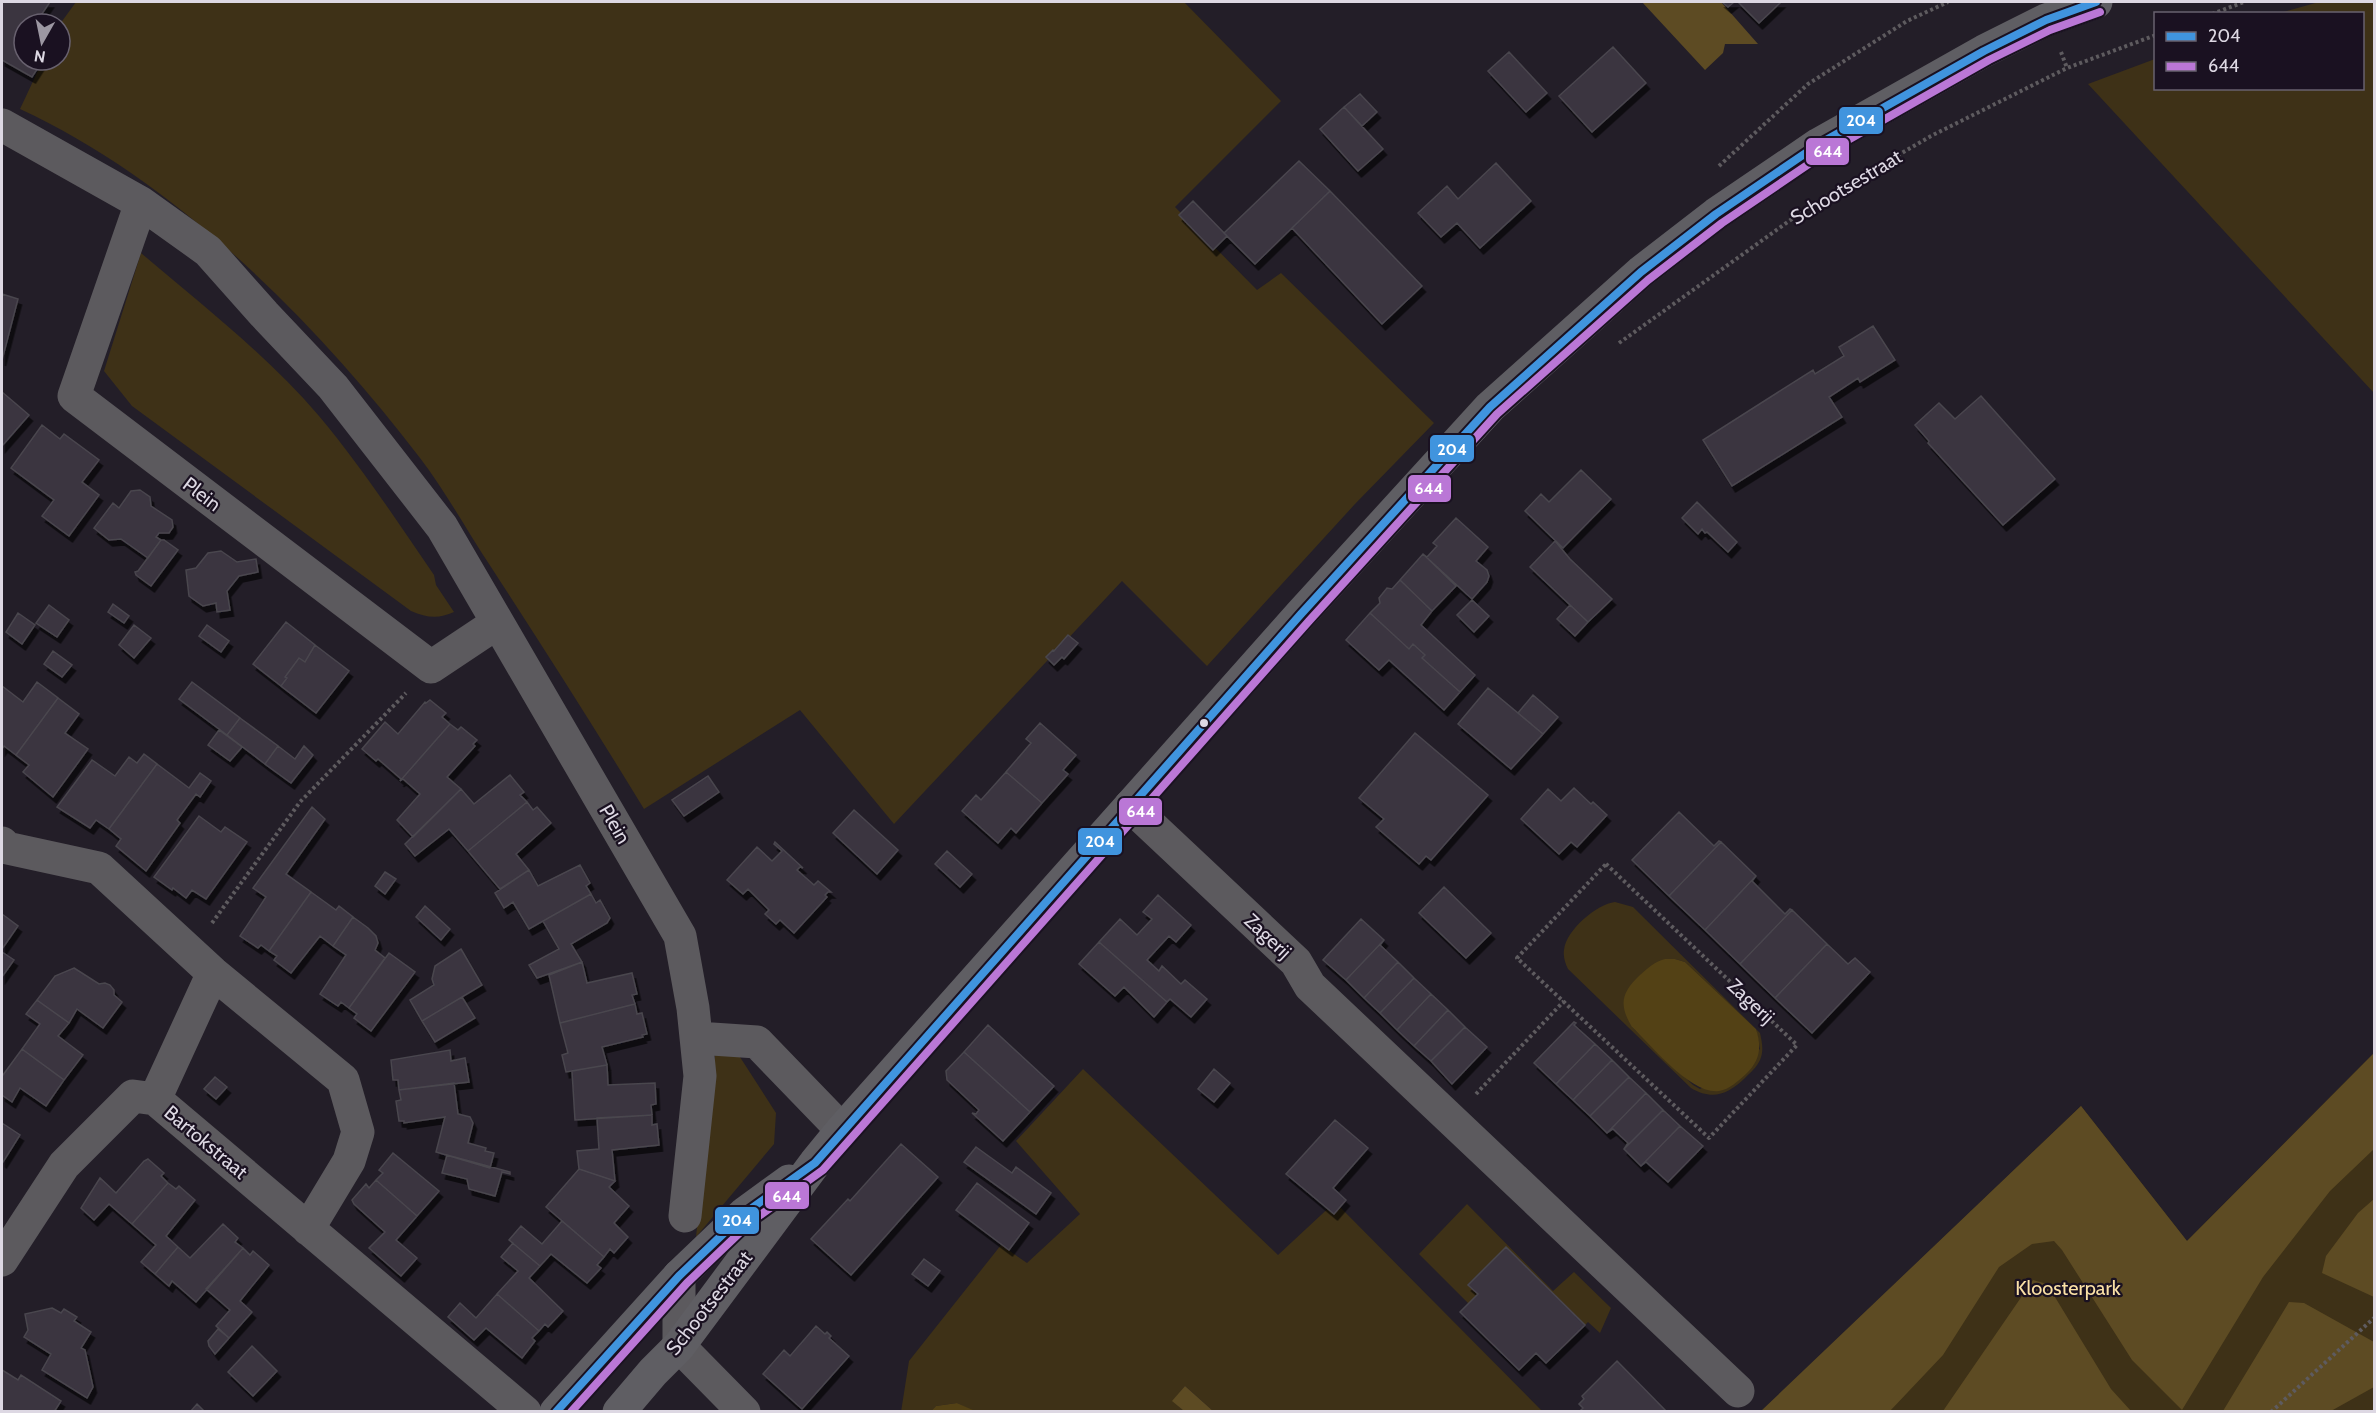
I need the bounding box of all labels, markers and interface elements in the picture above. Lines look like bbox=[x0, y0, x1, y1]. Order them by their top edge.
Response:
north arrow bbox=[12, 12, 72, 72]
legend bbox=[2154, 12, 2364, 90]
text: 204 bbox=[2208, 25, 2240, 47]
text: N bbox=[33, 46, 47, 67]
text: 644 bbox=[2208, 55, 2239, 77]
line badge: 204 bbox=[1838, 106, 1884, 135]
text: 204 bbox=[1846, 111, 1876, 130]
line badge: 644 bbox=[1805, 137, 1850, 166]
text: 644 bbox=[1814, 142, 1842, 161]
street label: Schootsestraat bbox=[1786, 144, 1906, 230]
line badge: 204 bbox=[1429, 434, 1475, 463]
text: 204 bbox=[1437, 440, 1467, 459]
street label: Plein bbox=[178, 472, 226, 516]
line badge: 644 bbox=[1407, 474, 1452, 503]
text: 644 bbox=[1415, 479, 1443, 498]
unlabelled marker bbox=[1198, 717, 1210, 729]
line badge: 644 bbox=[1118, 797, 1163, 826]
street label: Plein bbox=[594, 800, 636, 848]
text: 644 bbox=[1127, 802, 1155, 821]
line badge: 204 bbox=[1077, 827, 1123, 856]
text: 204 bbox=[1085, 832, 1115, 851]
street label: Zagerij bbox=[1240, 908, 1296, 964]
street label: Zagerij bbox=[1723, 973, 1779, 1029]
street label: Bartokstraat bbox=[159, 1100, 253, 1184]
line badge: 644 bbox=[764, 1181, 810, 1210]
text: 644 bbox=[773, 1187, 801, 1206]
line badge: 204 bbox=[714, 1206, 760, 1235]
text: 204 bbox=[722, 1211, 752, 1230]
street label: Schootsestraat bbox=[661, 1246, 757, 1360]
park label: Kloosterpark bbox=[2015, 1276, 2121, 1300]

